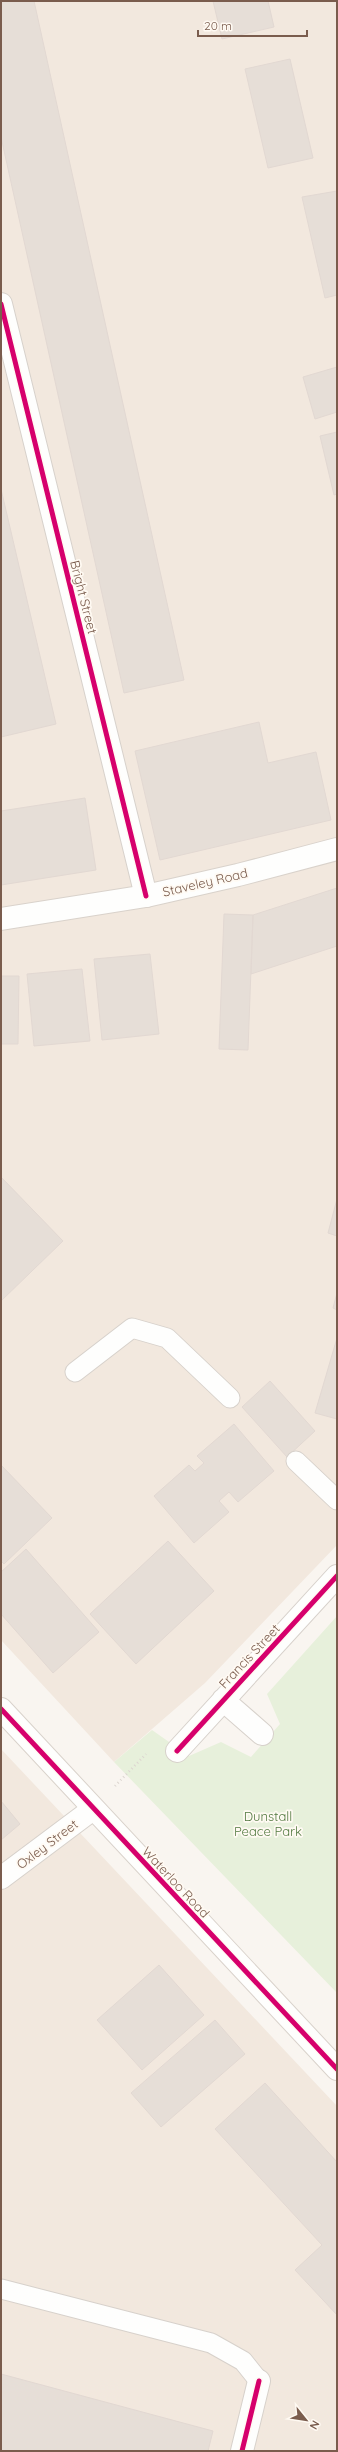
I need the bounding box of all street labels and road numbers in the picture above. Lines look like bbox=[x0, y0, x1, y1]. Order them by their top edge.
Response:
street label: Bright Street bbox=[67, 559, 101, 635]
street label: Staveley Road bbox=[161, 864, 249, 900]
street label: Francis Street bbox=[215, 1620, 283, 1692]
street label: Oxley Street bbox=[13, 1816, 81, 1872]
street label: Waterloo Road bbox=[139, 1843, 213, 1921]

